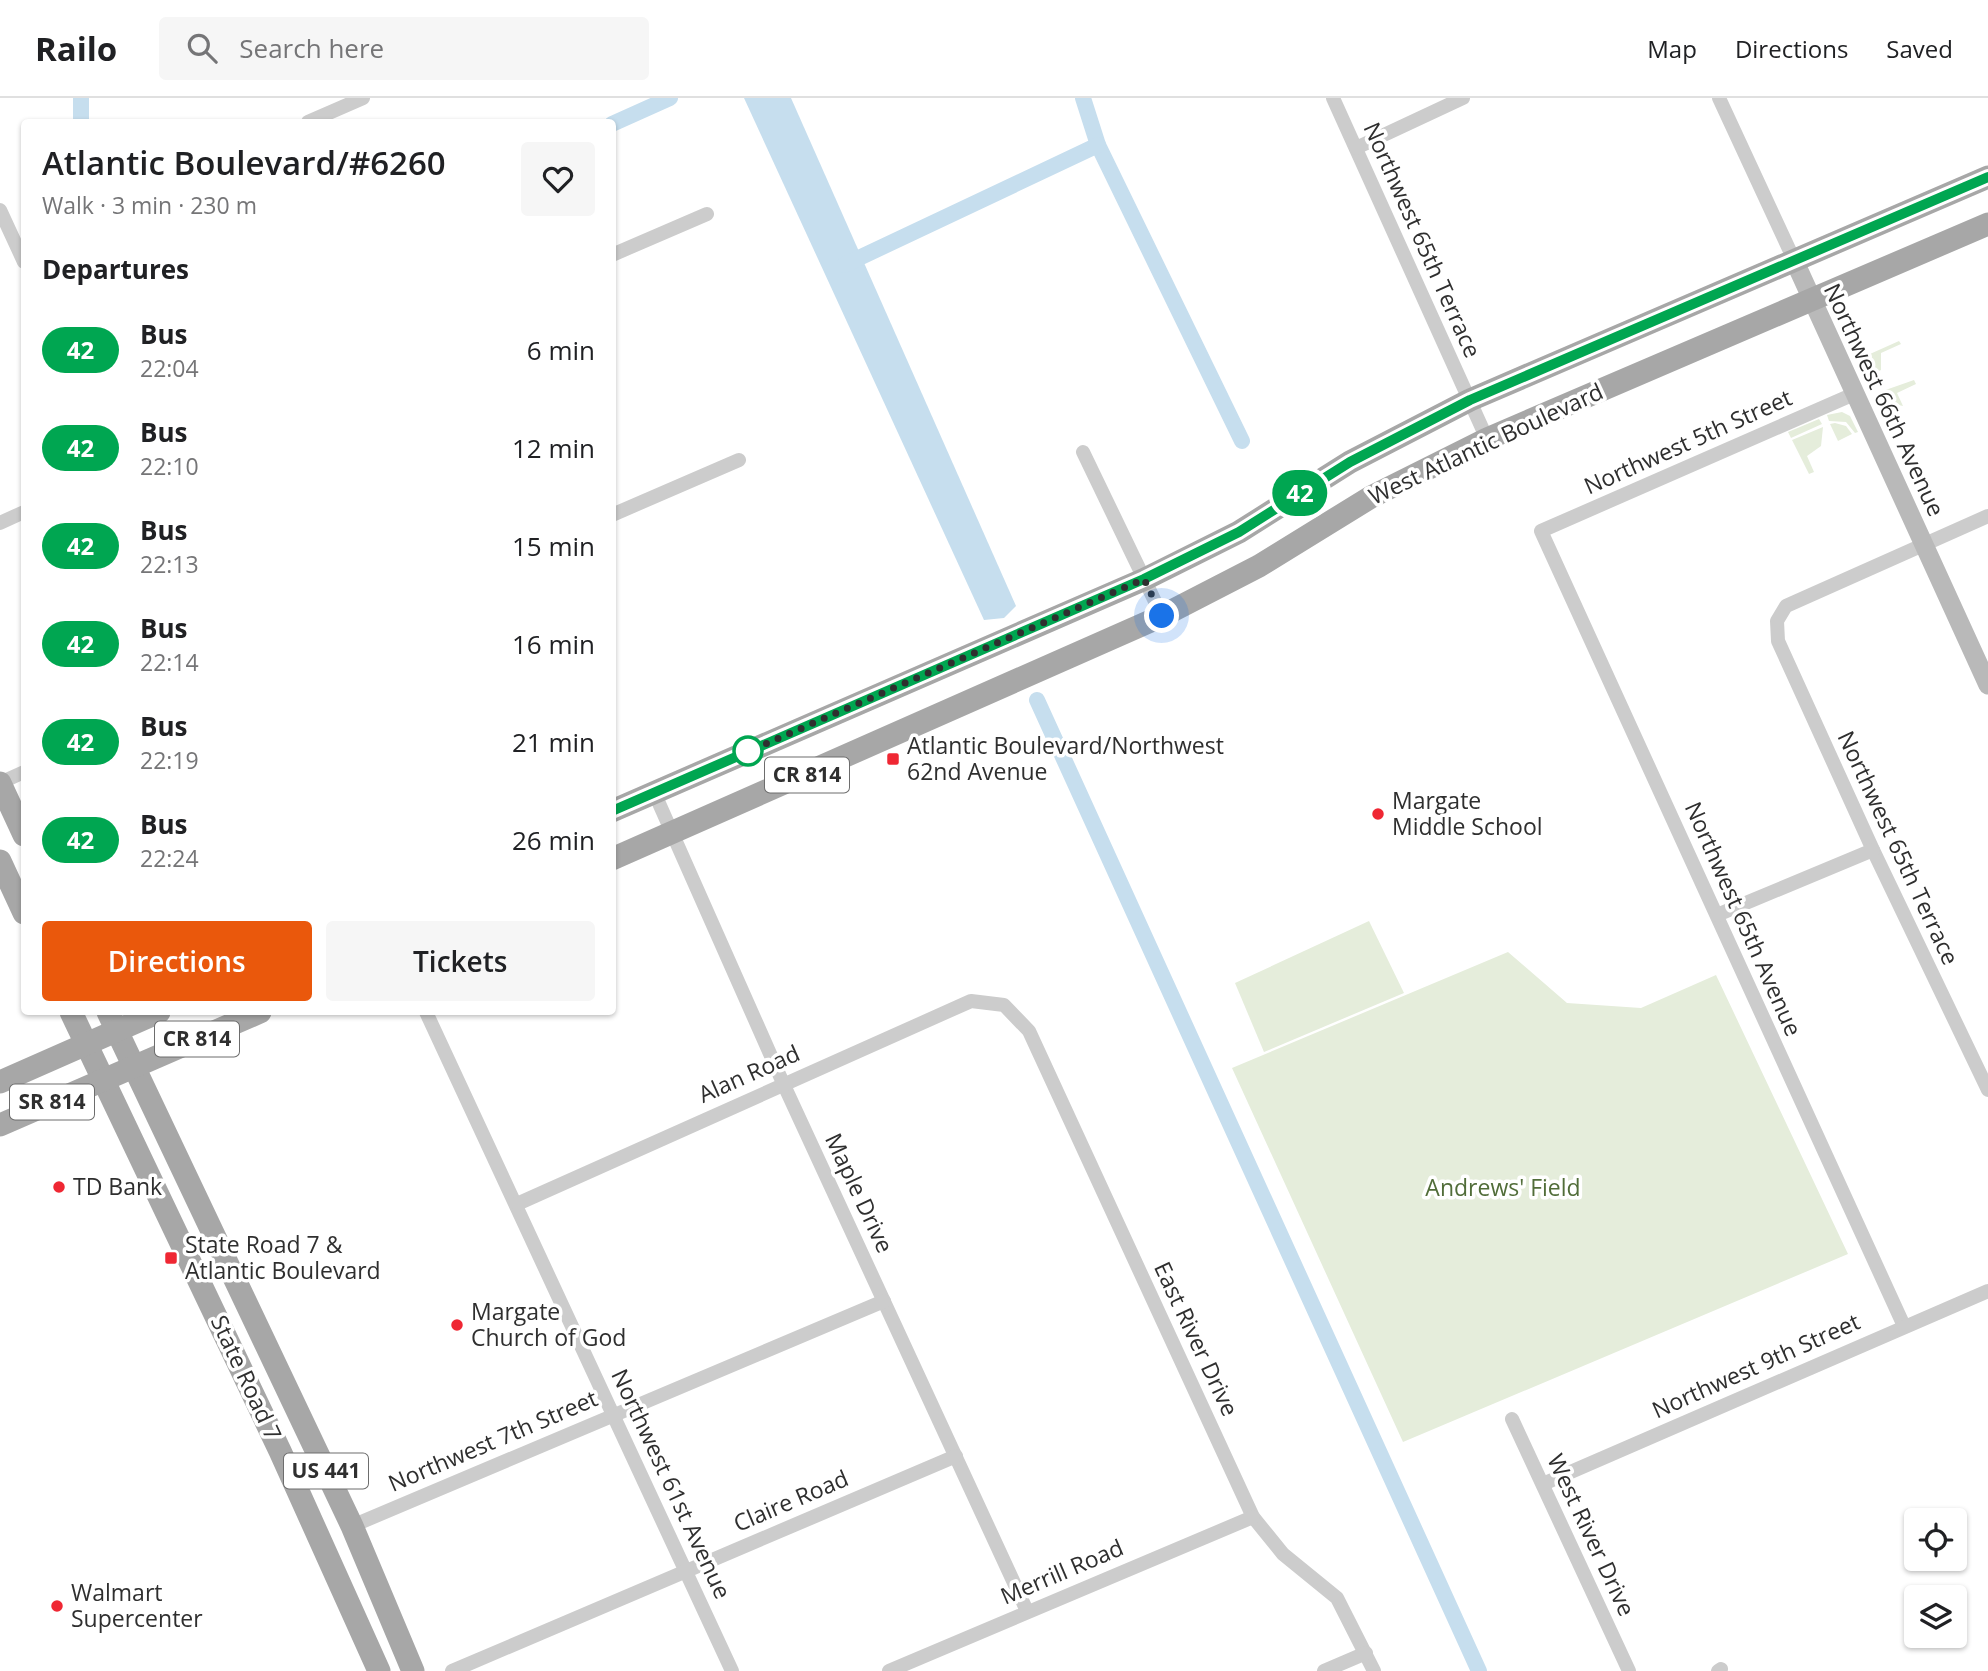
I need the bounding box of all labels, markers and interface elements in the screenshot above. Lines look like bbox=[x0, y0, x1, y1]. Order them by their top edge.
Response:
search box bbox=[159, 17, 649, 80]
text: Railo bbox=[35, 26, 117, 71]
icon: search bbox=[183, 29, 221, 67]
text: Search here bbox=[239, 30, 384, 66]
text: Map bbox=[1647, 32, 1697, 65]
text: Directions bbox=[1735, 32, 1848, 65]
text: Saved bbox=[1886, 32, 1953, 65]
street label: Northwest 65th Terrace bbox=[1357, 117, 1489, 362]
text: Atlantic Boulevard/#6260 bbox=[42, 140, 446, 185]
button: heart bbox=[521, 142, 595, 216]
text: Walk · 3 min · 230 m bbox=[42, 189, 257, 221]
text: Departures bbox=[42, 251, 189, 287]
street label: Northwest 66th Avenue bbox=[1817, 278, 1953, 521]
text: Bus bbox=[140, 316, 187, 352]
text: 6 min bbox=[527, 332, 595, 368]
text: 42 bbox=[67, 333, 94, 366]
text: 22:04 bbox=[140, 352, 199, 384]
street label: West Atlantic Boulevard bbox=[1363, 375, 1608, 511]
street label: Northwest 5th Street bbox=[1579, 381, 1797, 501]
text: Bus bbox=[140, 414, 187, 450]
text: 12 min bbox=[512, 430, 595, 466]
text: 42 bbox=[67, 431, 94, 464]
text: 22:10 bbox=[140, 450, 199, 482]
line badge: 42 bbox=[1268, 470, 1332, 516]
text: 42 bbox=[1286, 476, 1314, 509]
text: Bus bbox=[140, 512, 187, 548]
text: 15 min bbox=[512, 528, 595, 564]
text: 42 bbox=[67, 529, 94, 562]
text: 22:13 bbox=[140, 548, 199, 580]
your location bbox=[1144, 598, 1179, 633]
text: Bus bbox=[140, 610, 187, 646]
text: 16 min bbox=[512, 626, 595, 662]
text: 42 bbox=[67, 627, 94, 660]
text: 22:14 bbox=[140, 646, 199, 678]
text: Bus bbox=[140, 708, 187, 744]
text: 21 min bbox=[512, 724, 595, 760]
text: 42 bbox=[67, 725, 94, 758]
street label: Northwest 65th Terrace bbox=[1831, 726, 1967, 970]
place label: Atlantic Boulevard/Northwest 62nd Avenue bbox=[907, 729, 1224, 787]
unlabelled marker bbox=[733, 736, 763, 766]
text: 22:19 bbox=[140, 744, 199, 776]
marker: Atlantic Boulevard/Northwest 62nd Avenue bbox=[885, 751, 901, 767]
road number: CR 814 bbox=[765, 758, 849, 792]
place label: Margate Middle School bbox=[1392, 784, 1543, 842]
street label: Northwest 65th Avenue bbox=[1678, 796, 1810, 1041]
text: Bus bbox=[140, 806, 187, 842]
marker: Margate Middle School bbox=[1370, 806, 1386, 822]
text: 26 min bbox=[512, 822, 595, 858]
text: 42 bbox=[67, 823, 94, 856]
text: 22:24 bbox=[140, 842, 199, 874]
button: Directions bbox=[42, 921, 312, 1001]
button: Tickets bbox=[326, 921, 595, 1001]
road number: CR 814 bbox=[155, 1021, 239, 1056]
street label: Alan Road bbox=[693, 1036, 804, 1110]
road number: SR 814 bbox=[10, 1084, 94, 1119]
street label: Maple Drive bbox=[818, 1128, 902, 1258]
place label: TD Bank bbox=[73, 1170, 162, 1202]
park label: Andrews' Field bbox=[1425, 1171, 1581, 1203]
marker: TD Bank bbox=[51, 1179, 67, 1195]
place label: State Road 7 & Atlantic Boulevard bbox=[185, 1228, 381, 1286]
marker: State Road 7 & Atlantic Boulevard bbox=[163, 1250, 179, 1266]
street label: East River Drive bbox=[1147, 1256, 1247, 1421]
place label: Margate Church of God bbox=[471, 1295, 626, 1353]
street label: Northwest 9th Street bbox=[1647, 1305, 1865, 1425]
street label: State Road 7 bbox=[204, 1310, 290, 1445]
marker: Margate Church of God bbox=[449, 1317, 465, 1333]
street label: Northwest 61st Avenue bbox=[605, 1363, 739, 1604]
street label: Northwest 7th Street bbox=[383, 1382, 602, 1499]
street label: West River Drive bbox=[1540, 1448, 1643, 1621]
road number: US 441 bbox=[284, 1454, 368, 1488]
street label: Claire Road bbox=[728, 1462, 853, 1539]
map controls bbox=[1904, 1508, 1967, 1648]
button: locate bbox=[1904, 1508, 1967, 1571]
street label: Merrill Road bbox=[995, 1531, 1128, 1611]
place label: Walmart Supercenter bbox=[71, 1576, 203, 1634]
button: layers bbox=[1904, 1585, 1967, 1648]
marker: Walmart Supercenter bbox=[49, 1598, 65, 1614]

